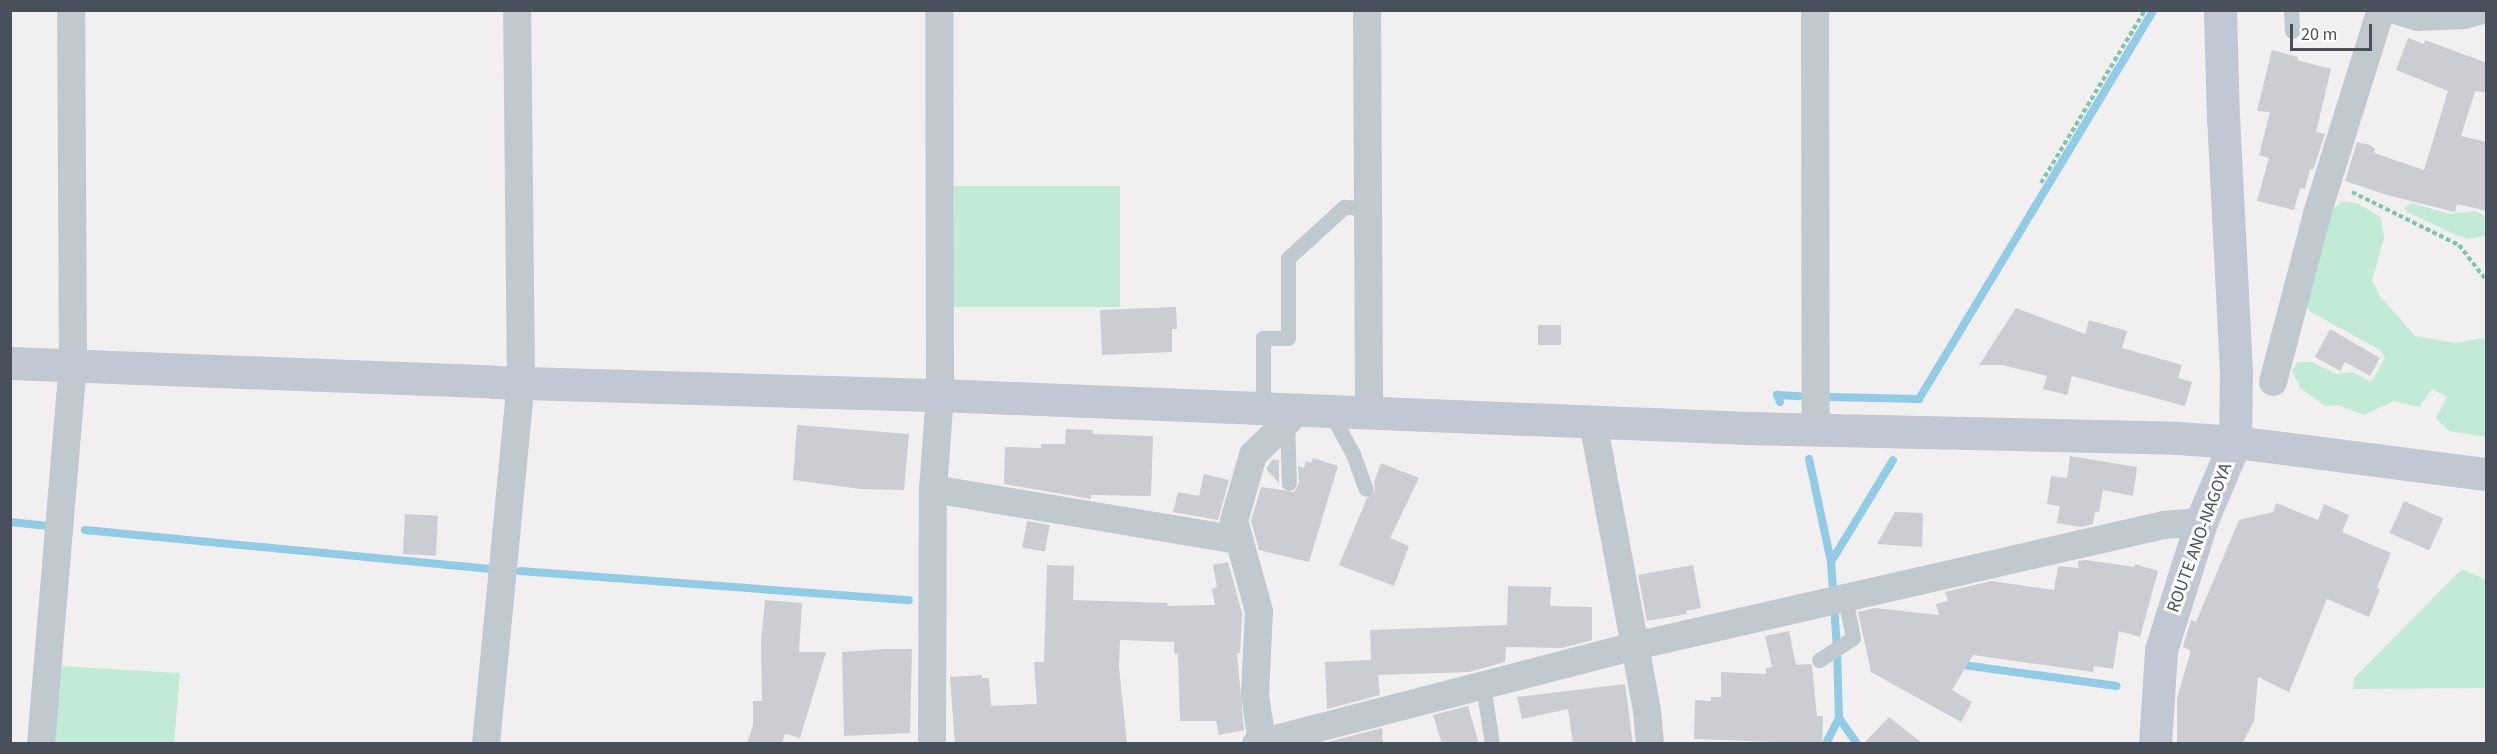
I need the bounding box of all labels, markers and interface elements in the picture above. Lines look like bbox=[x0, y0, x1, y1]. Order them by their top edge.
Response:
scale bar bbox=[2293, 12, 2376, 50]
text: 20 m bbox=[2301, 22, 2337, 47]
street label: ROUTE ANO-NAGOYA bbox=[2163, 460, 2237, 616]

